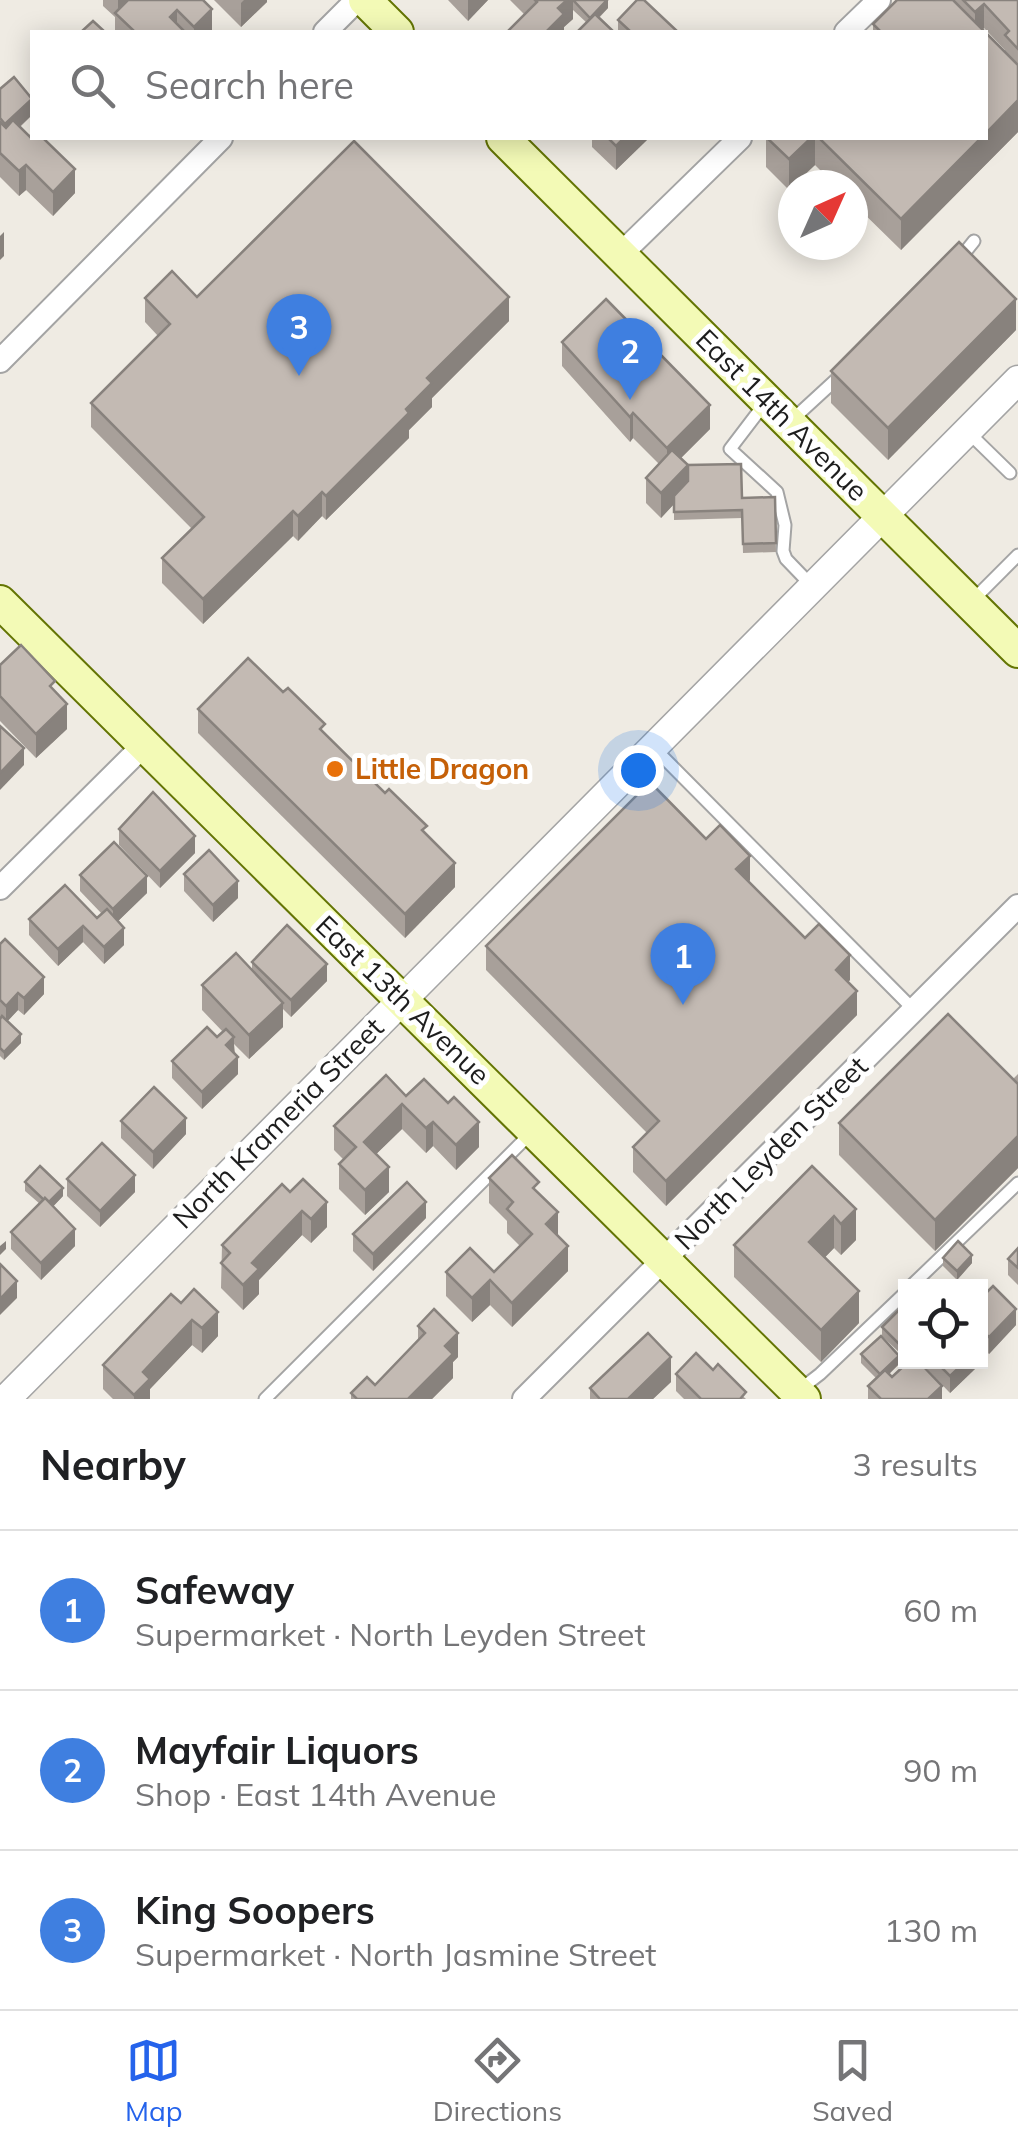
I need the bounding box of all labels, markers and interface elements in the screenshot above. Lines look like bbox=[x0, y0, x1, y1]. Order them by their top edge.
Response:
search box bbox=[30, 30, 988, 140]
icon: search bbox=[65, 58, 120, 113]
text: Search here bbox=[145, 61, 354, 109]
north arrow bbox=[778, 170, 868, 260]
pin: 3 bbox=[266, 294, 332, 376]
pin: 2 bbox=[598, 318, 662, 400]
street label: East 14th Avenue bbox=[689, 321, 876, 508]
your location bbox=[613, 745, 664, 796]
place label: Little Dragon bbox=[355, 751, 529, 786]
marker: Little Dragon bbox=[324, 758, 346, 780]
street label: East 13th Avenue bbox=[309, 908, 498, 1092]
pin: 1 bbox=[650, 922, 716, 1005]
street label: North Krameria Street bbox=[165, 1010, 391, 1235]
street label: North Leyden Street bbox=[667, 1048, 875, 1257]
map controls bbox=[898, 1279, 988, 1369]
button: locate bbox=[898, 1279, 988, 1369]
text: Nearby bbox=[40, 1438, 186, 1491]
text: 3 results bbox=[853, 1444, 978, 1484]
text: Safeway bbox=[135, 1566, 294, 1614]
text: 1 bbox=[63, 1590, 82, 1630]
text: 60 m bbox=[903, 1590, 978, 1630]
text: Supermarket · North Leyden Street bbox=[135, 1614, 646, 1654]
text: Mayfair Liquors bbox=[135, 1726, 419, 1774]
text: 2 bbox=[63, 1750, 82, 1790]
text: 90 m bbox=[903, 1750, 978, 1790]
text: Shop · East 14th Avenue bbox=[135, 1774, 496, 1814]
text: King Soopers bbox=[135, 1886, 375, 1934]
text: 3 bbox=[63, 1910, 82, 1950]
text: 130 m bbox=[884, 1910, 978, 1950]
text: Supermarket · North Jasmine Street bbox=[135, 1934, 657, 1974]
tab: Map bbox=[125, 2033, 183, 2128]
tab: Directions bbox=[433, 2033, 562, 2128]
tab: Saved bbox=[812, 2033, 893, 2128]

